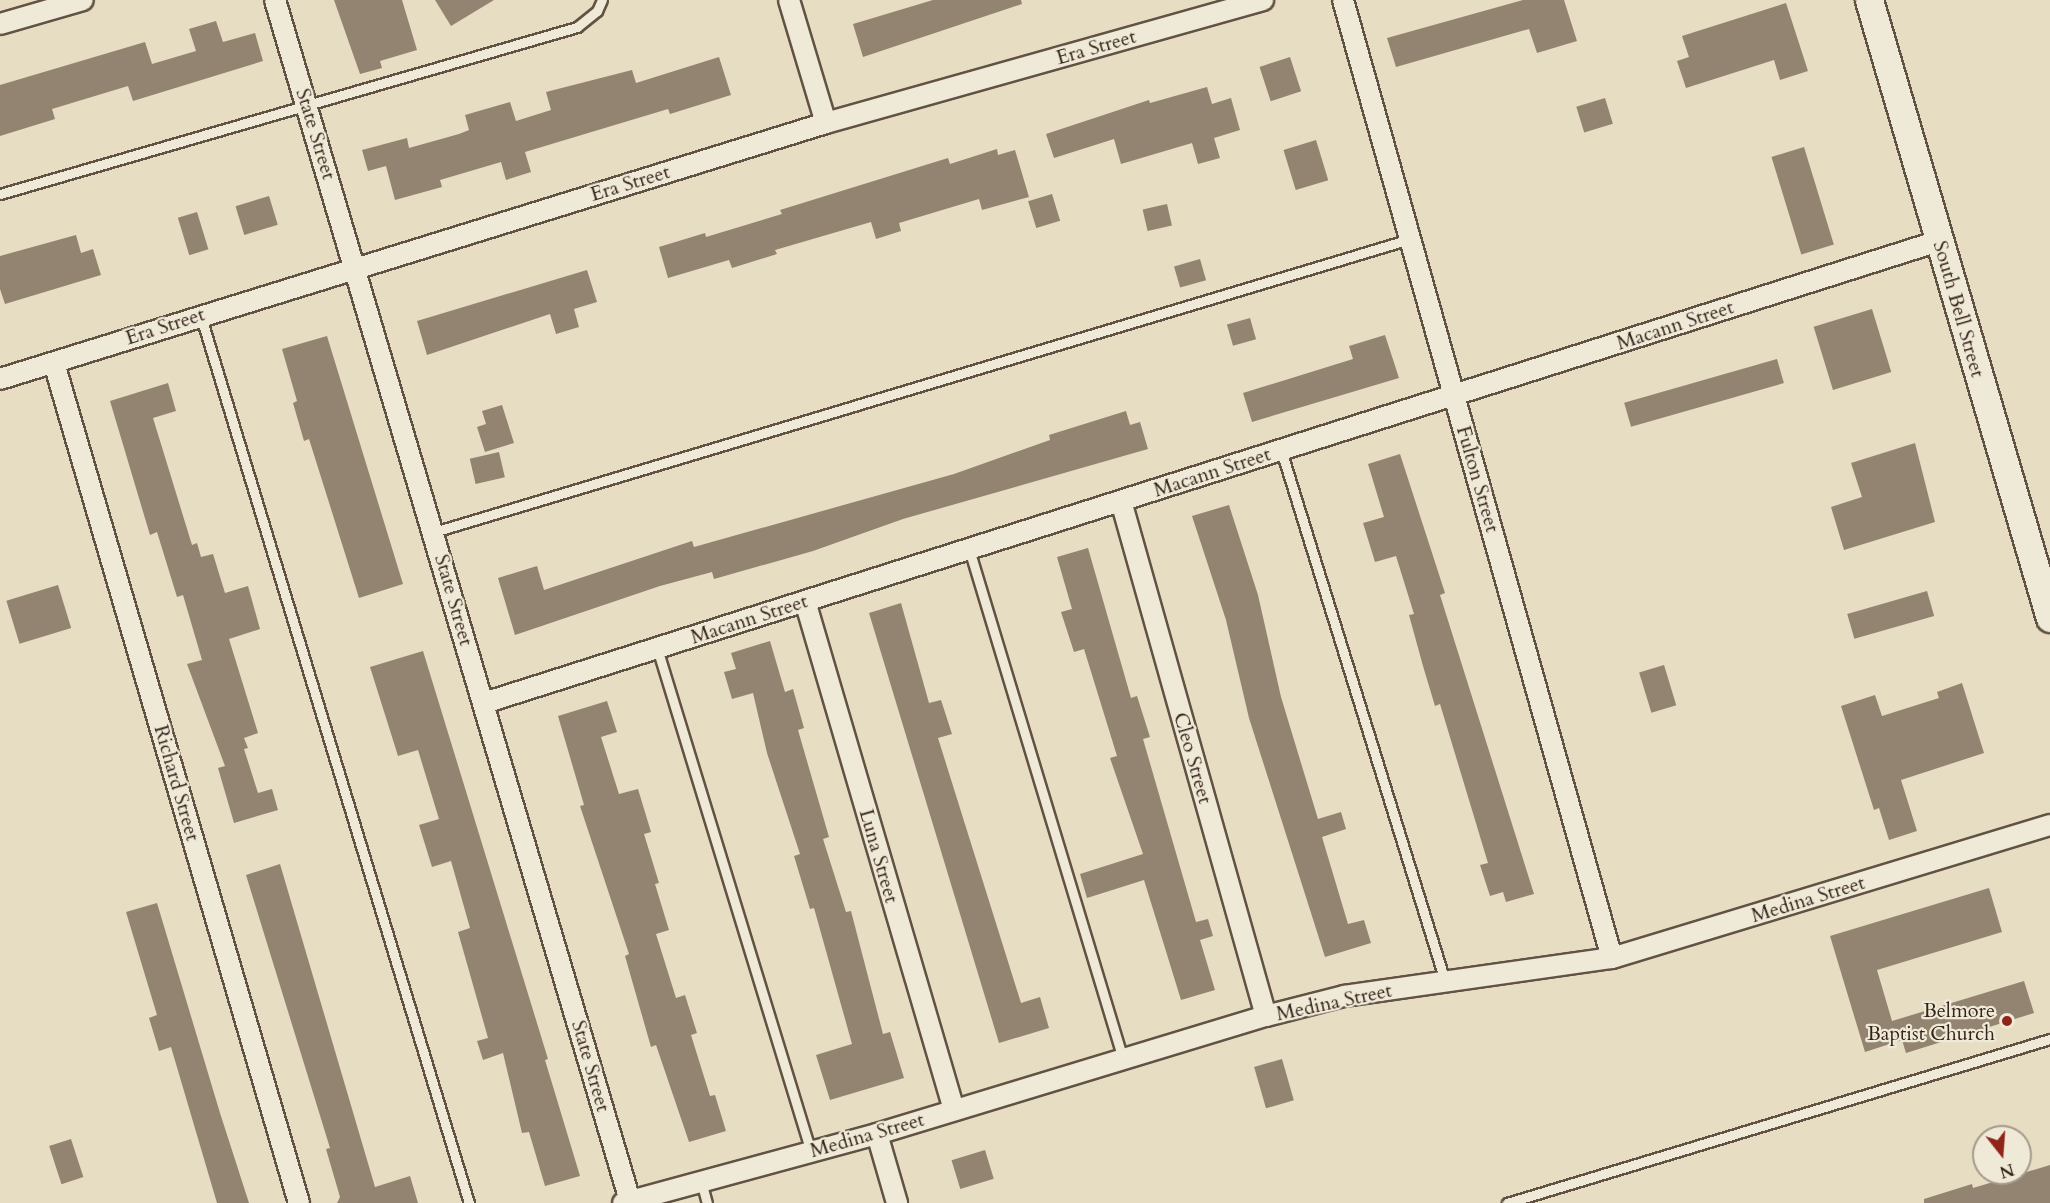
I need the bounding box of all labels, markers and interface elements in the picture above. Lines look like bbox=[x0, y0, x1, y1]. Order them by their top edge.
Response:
street label: Era Street bbox=[1053, 24, 1139, 70]
street label: State Street bbox=[291, 86, 341, 182]
street label: Era Street bbox=[587, 160, 673, 206]
street label: South Bell Street bbox=[1928, 238, 1990, 380]
street label: Macann Street bbox=[1614, 295, 1736, 355]
street label: Era Street bbox=[122, 302, 208, 350]
street label: Fulton Street bbox=[1451, 423, 1505, 535]
street label: Macann Street bbox=[1151, 442, 1273, 502]
street label: State Street bbox=[430, 552, 478, 648]
street label: Macann Street bbox=[688, 589, 810, 649]
street label: Cleo Street bbox=[1169, 710, 1217, 806]
street label: Richard Street bbox=[149, 722, 205, 844]
street label: Luna Street bbox=[854, 806, 904, 906]
street label: Medina Street bbox=[1748, 870, 1868, 928]
street label: Medina Street bbox=[1274, 978, 1394, 1026]
place label: Belmore Baptist Church bbox=[1867, 998, 1995, 1045]
marker: Belmore Baptist Church bbox=[2000, 1014, 2014, 1028]
street label: State Street bbox=[567, 1018, 615, 1114]
street label: Medina Street bbox=[807, 1107, 927, 1163]
north arrow bbox=[1972, 1125, 2032, 1185]
text: N bbox=[1997, 1158, 2017, 1183]

